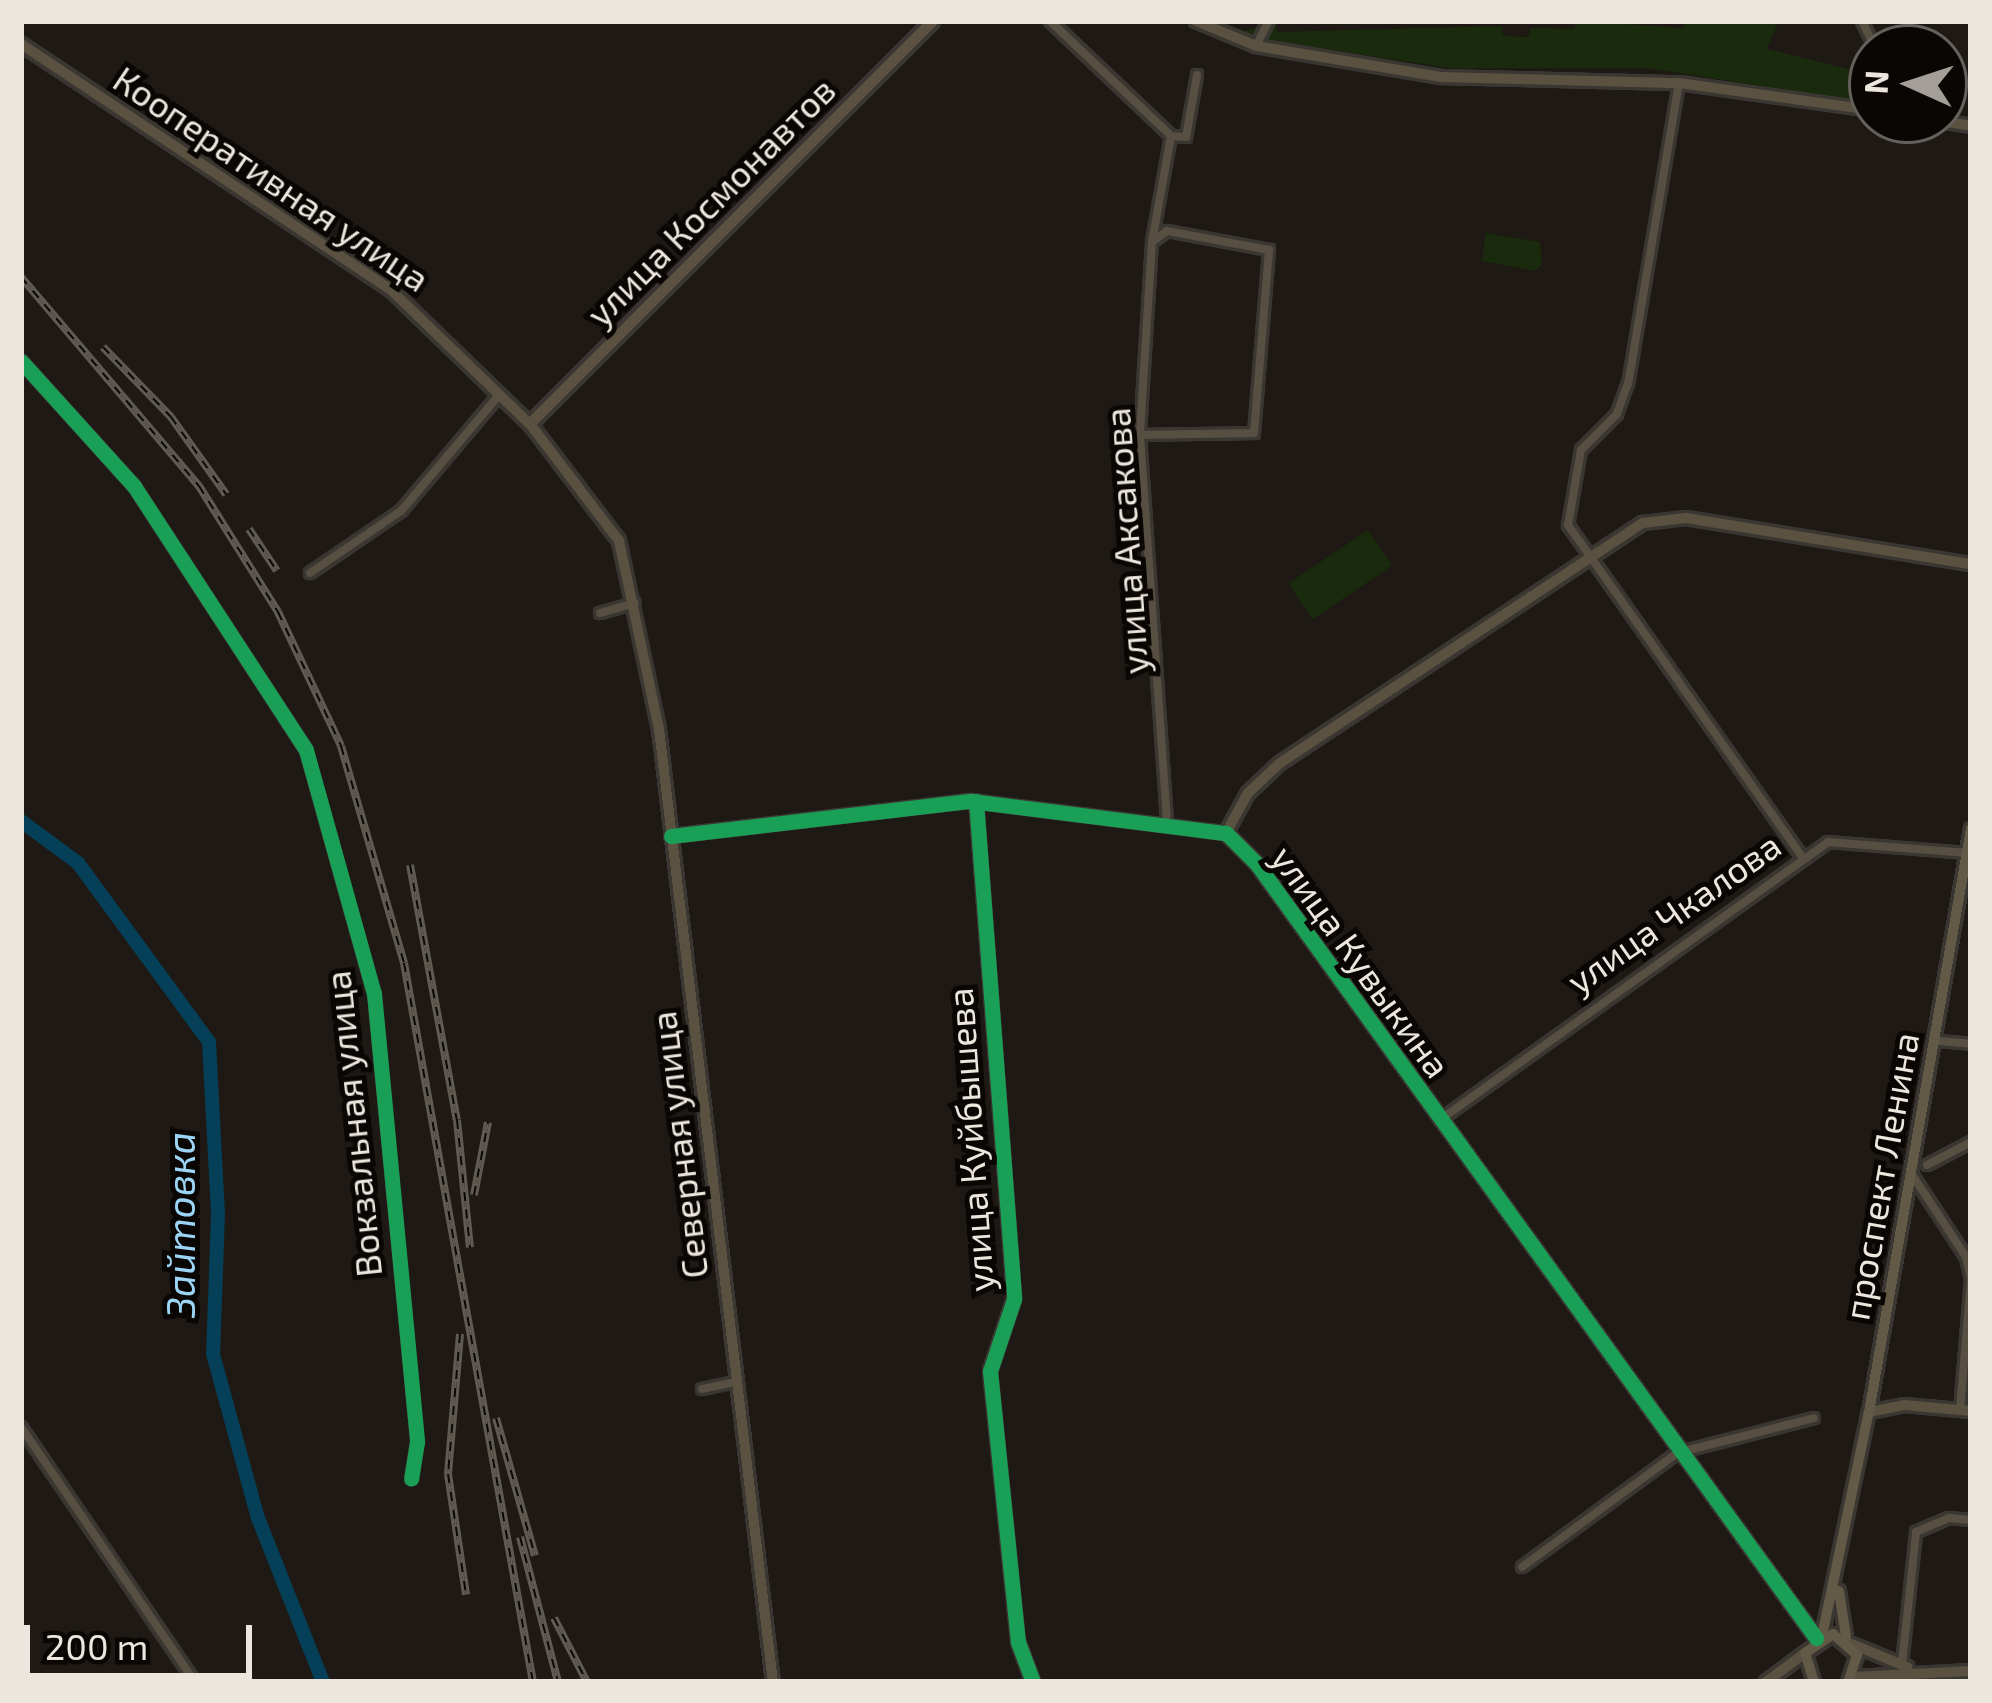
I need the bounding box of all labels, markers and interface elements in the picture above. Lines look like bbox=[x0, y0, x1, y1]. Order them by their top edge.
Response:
north arrow bbox=[1848, 24, 1968, 144]
street label: Кооперативная улица bbox=[106, 56, 438, 300]
street label: улица Космонавтов bbox=[577, 68, 843, 334]
text: N bbox=[1854, 69, 1896, 95]
street label: улица Аксакова bbox=[1094, 406, 1156, 676]
street label: улица Чкалова bbox=[1558, 822, 1788, 1002]
street label: улица Кувыкина bbox=[1263, 837, 1461, 1085]
street label: Вокзальная улица bbox=[314, 969, 390, 1279]
street label: улица Куйбышева bbox=[937, 986, 1001, 1294]
street label: Северная улица bbox=[640, 1009, 716, 1281]
street label: проспект Ленина bbox=[1833, 1029, 1927, 1323]
water label: Зайтовка bbox=[157, 1132, 203, 1318]
scale bar bbox=[30, 1601, 258, 1675]
text: 200 m bbox=[45, 1624, 148, 1667]

